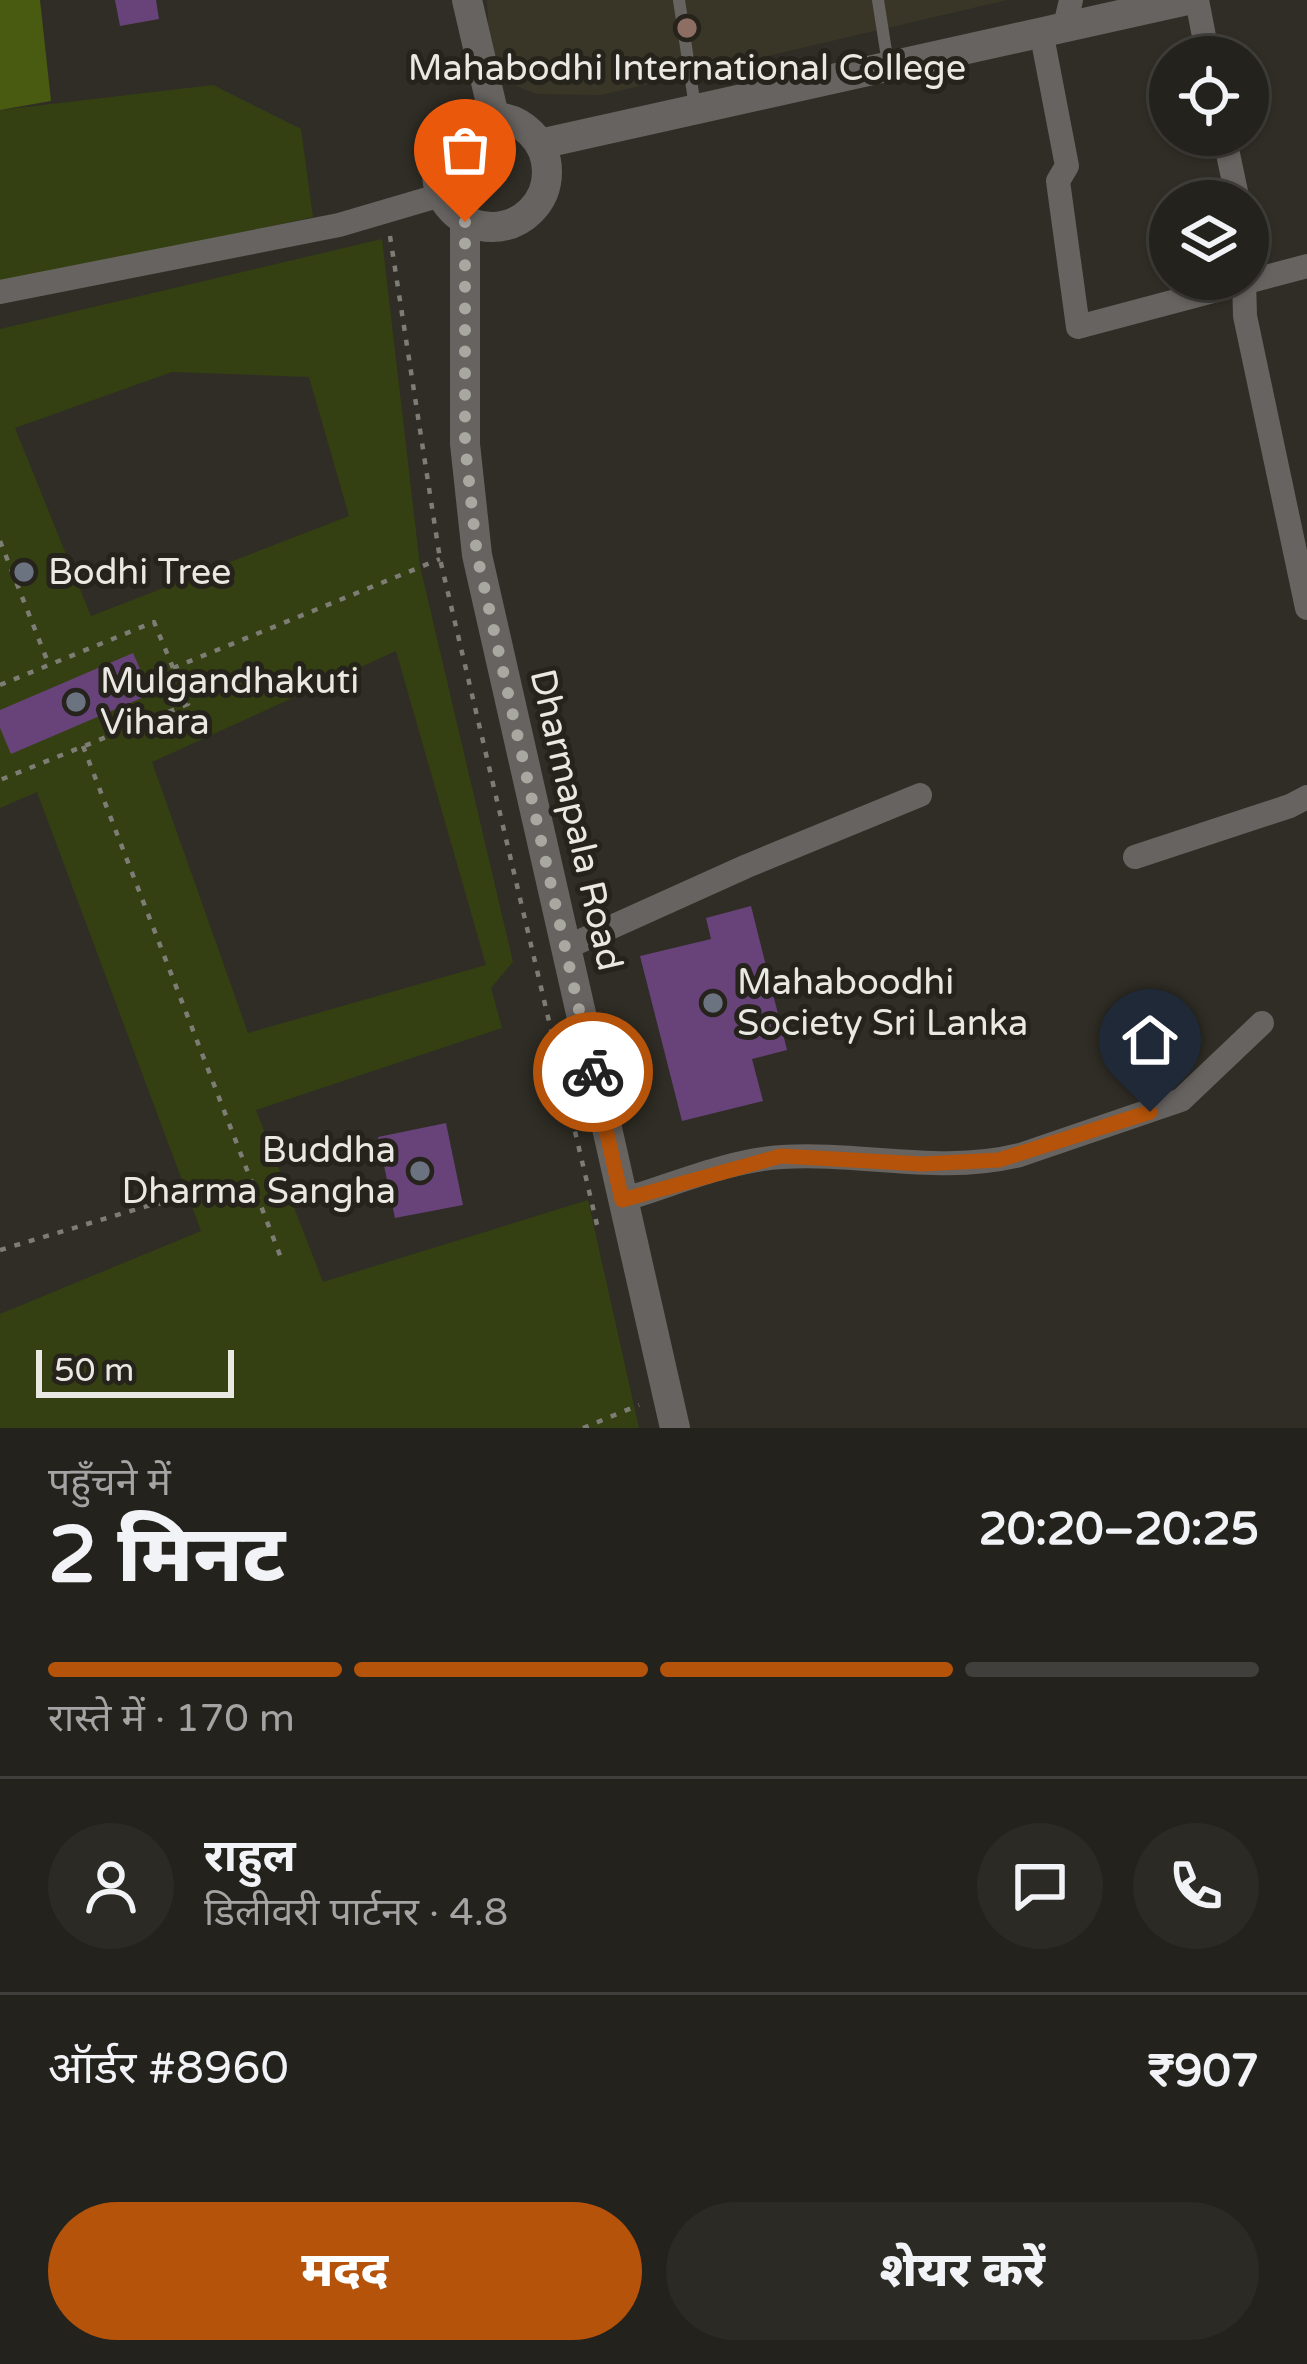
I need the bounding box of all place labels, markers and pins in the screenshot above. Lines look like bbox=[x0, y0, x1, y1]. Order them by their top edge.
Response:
marker: Mahabodhi International College bbox=[674, 15, 700, 41]
place label: Mahabodhi International College bbox=[408, 47, 966, 90]
pin bbox=[414, 99, 516, 222]
place label: Bodhi Tree bbox=[48, 551, 231, 594]
marker: Bodhi Tree bbox=[11, 559, 37, 585]
place label: Mulgandhakuti Vihara bbox=[100, 660, 359, 744]
marker: Mulgandhakuti Vihara bbox=[63, 689, 89, 715]
place label: Mahaboodhi Society Sri Lanka bbox=[737, 961, 1028, 1045]
pin bbox=[1099, 989, 1201, 1112]
marker: Mahaboodhi Society Sri Lanka bbox=[700, 990, 726, 1016]
place label: Buddha Dharma Sangha bbox=[121, 1129, 396, 1213]
marker: Buddha Dharma Sangha bbox=[407, 1158, 433, 1184]

